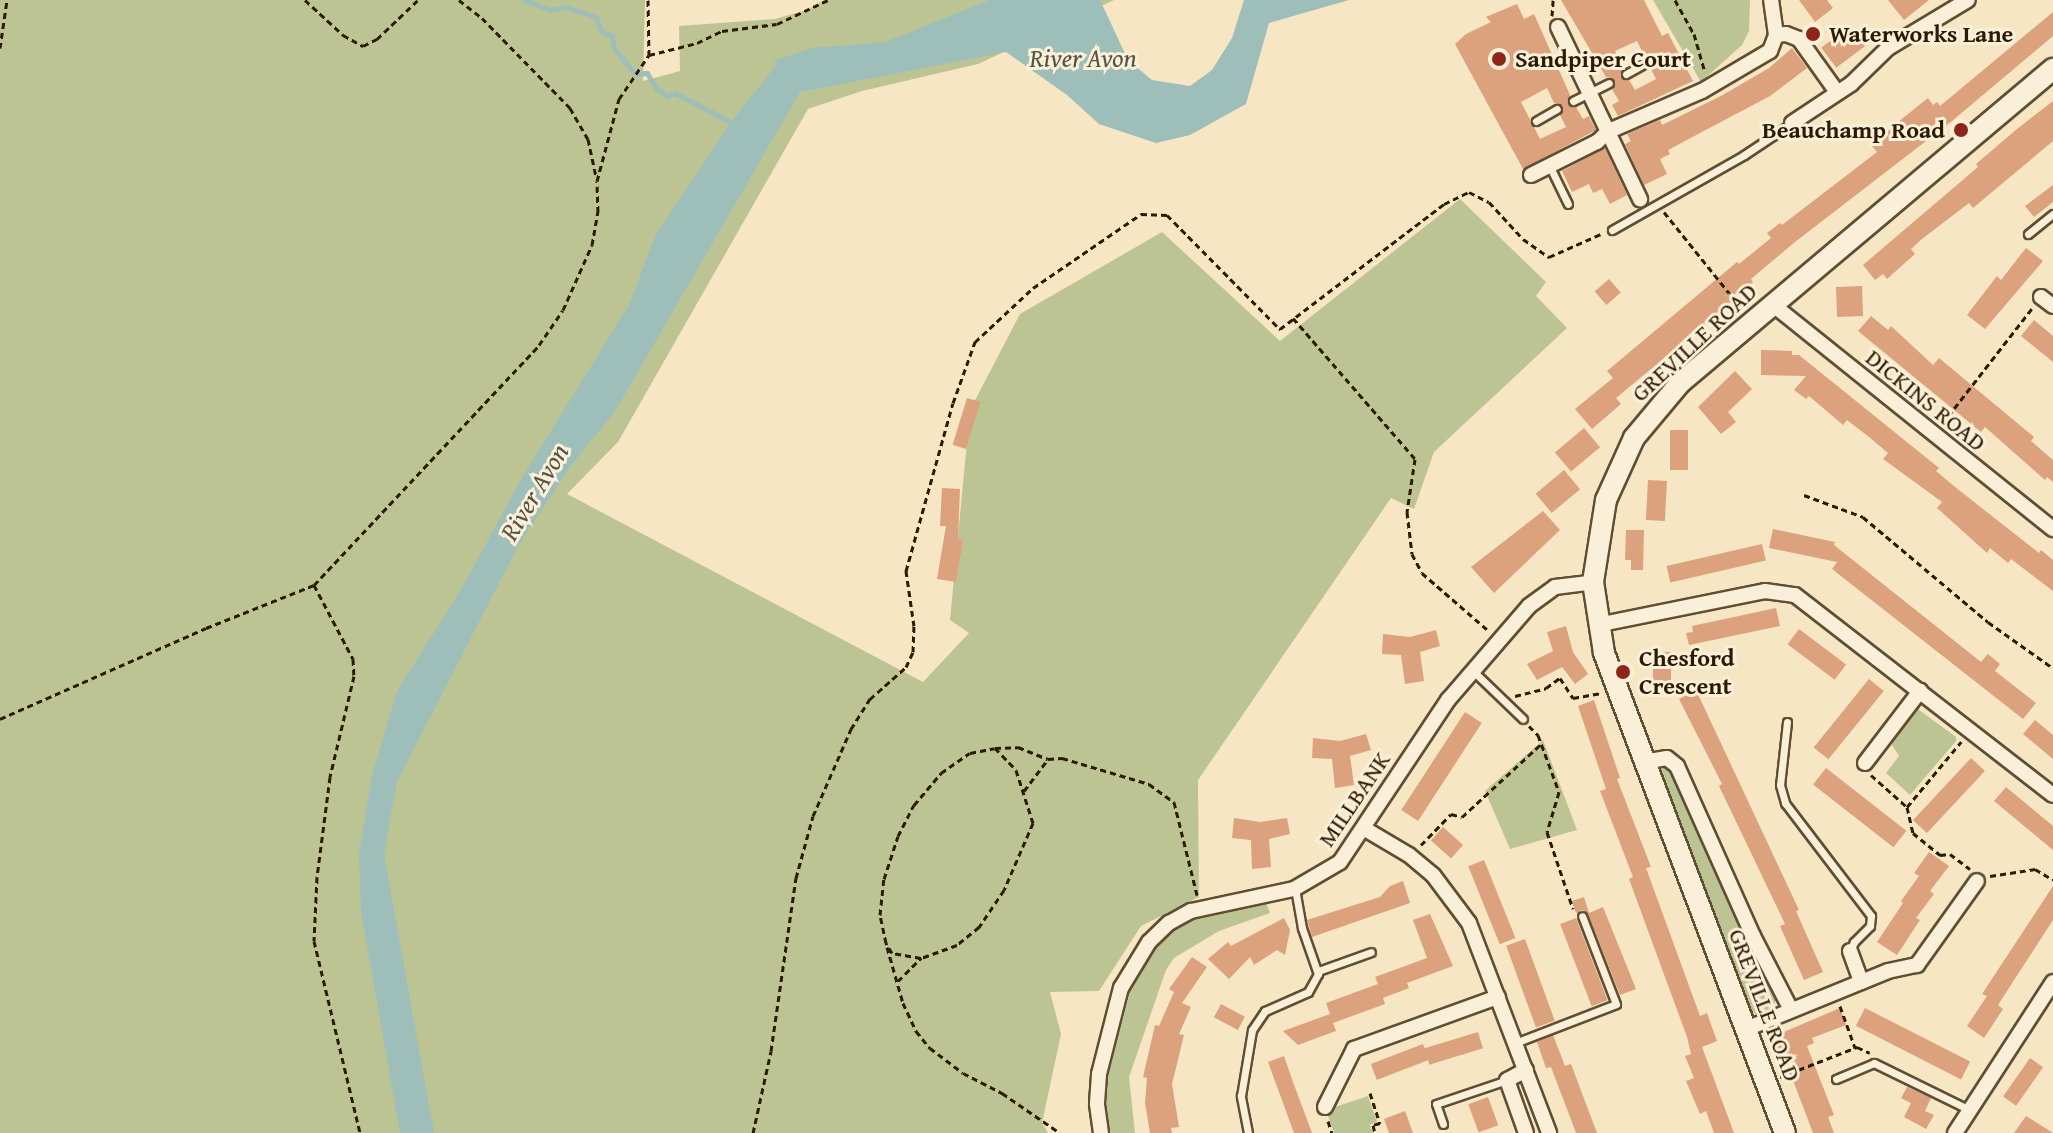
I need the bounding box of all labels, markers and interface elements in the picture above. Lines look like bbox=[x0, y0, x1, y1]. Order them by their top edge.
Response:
place label: Waterworks Lane bbox=[1829, 20, 2013, 48]
marker: Waterworks Lane bbox=[1804, 25, 1822, 43]
water label: River Avon bbox=[1029, 42, 1137, 74]
place label: Sandpiper Court bbox=[1515, 45, 1691, 73]
marker: Sandpiper Court bbox=[1490, 50, 1508, 68]
place label: Beauchamp Road bbox=[1762, 116, 1945, 144]
marker: Beauchamp Road bbox=[1952, 121, 1970, 139]
street label: GREVILLE ROAD bbox=[1625, 277, 1763, 407]
street label: DICKINS ROAD bbox=[1860, 343, 1992, 457]
water label: River Avon bbox=[493, 438, 575, 546]
place label: Chesford Crescent bbox=[1639, 644, 1735, 700]
marker: Chesford Crescent bbox=[1614, 663, 1632, 681]
street label: MILLBANK bbox=[1312, 746, 1396, 852]
street label: GREVILLE ROAD bbox=[1723, 925, 1807, 1085]

